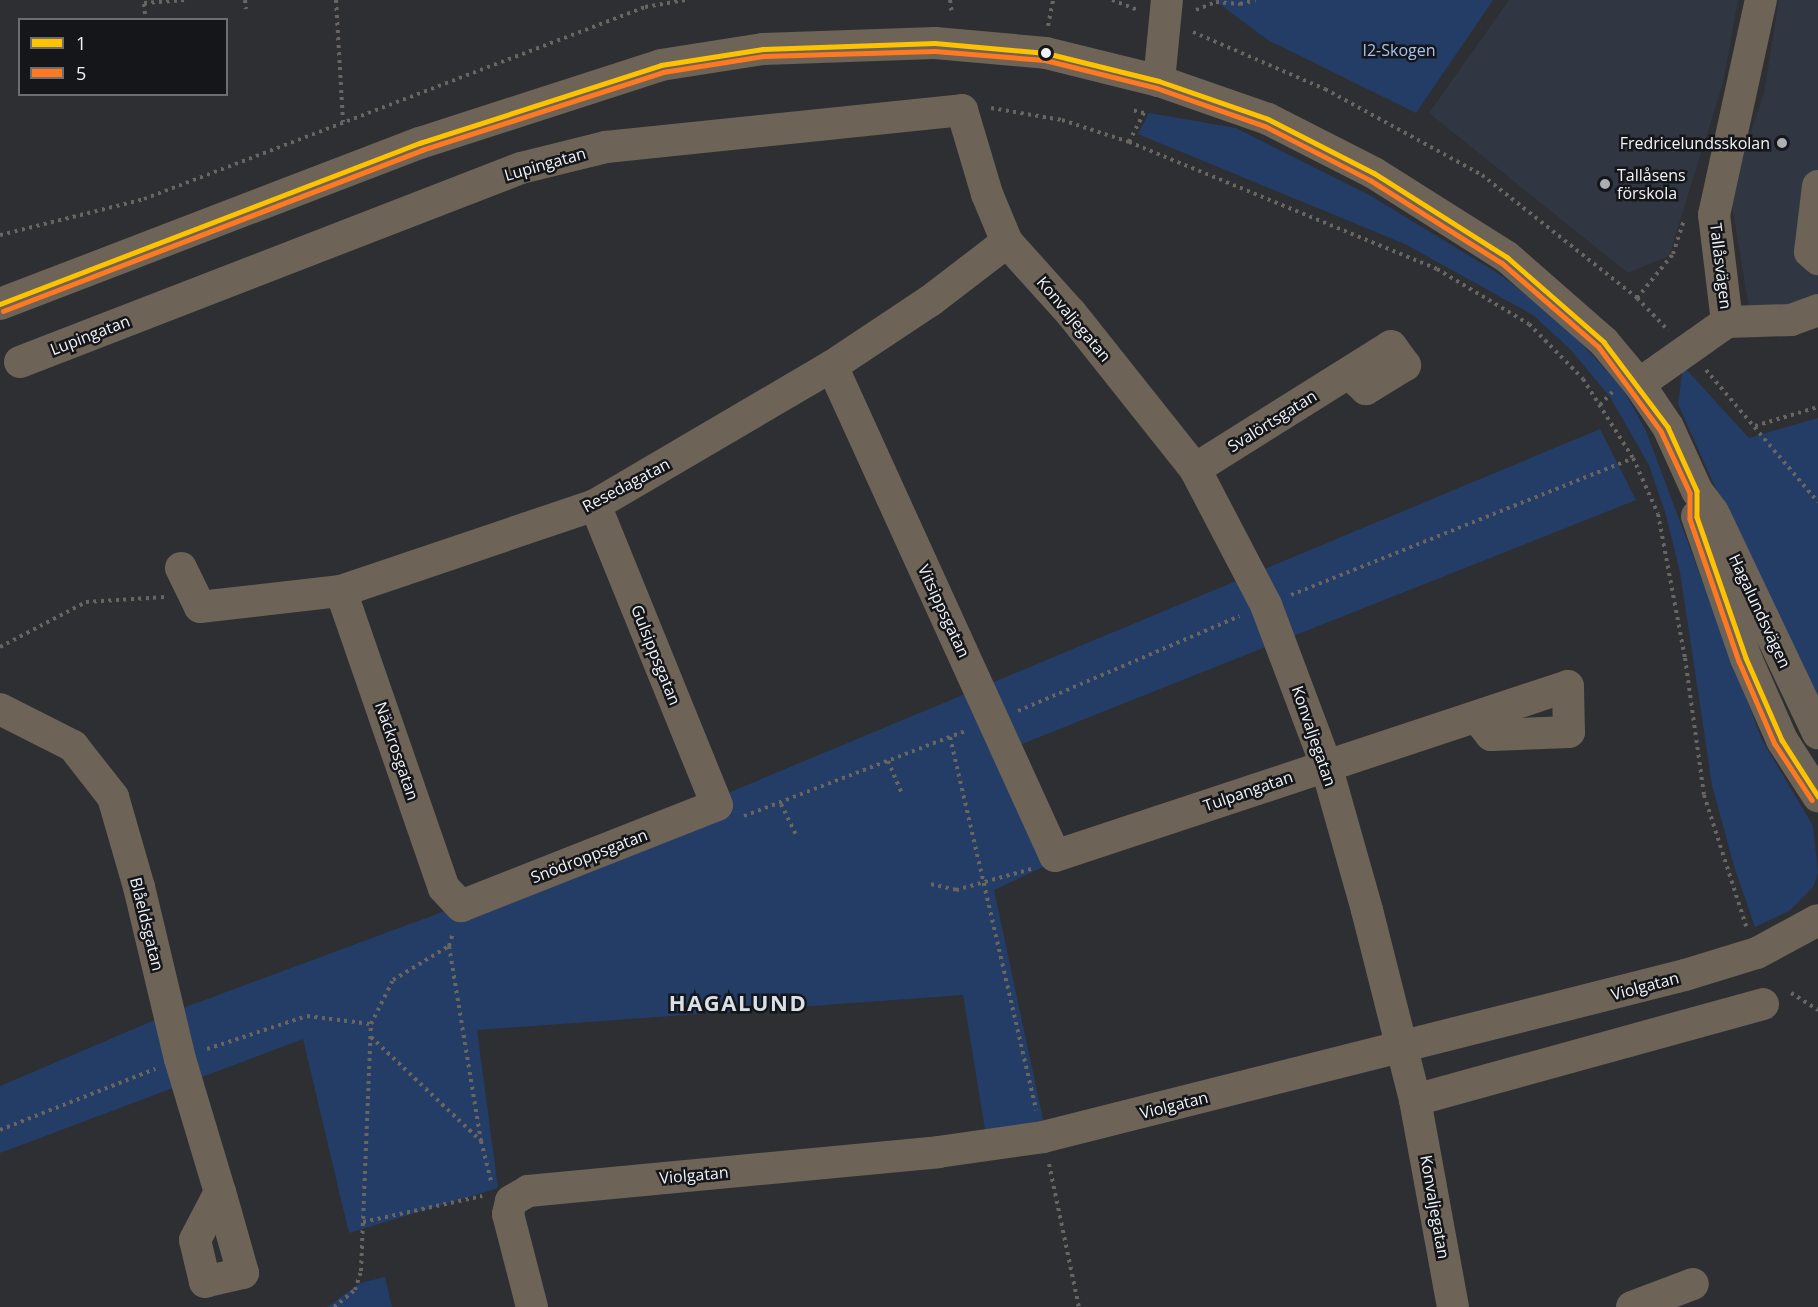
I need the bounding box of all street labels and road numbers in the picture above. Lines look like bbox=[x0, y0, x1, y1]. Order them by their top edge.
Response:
street label: Lupingatan bbox=[502, 143, 588, 185]
street label: Tallåsvägen bbox=[1706, 222, 1736, 310]
street label: Konvaljegatan bbox=[1033, 273, 1115, 365]
street label: Lupingatan bbox=[47, 311, 133, 359]
street label: Svalörtsgatan bbox=[1224, 386, 1320, 456]
street label: Resedagatan bbox=[579, 454, 673, 516]
street label: Hagalundsvägen bbox=[1725, 551, 1795, 671]
street label: Vitsippsgatan bbox=[914, 562, 974, 660]
street label: Gulsippsgatan bbox=[627, 602, 685, 708]
street label: Konvaljegatan bbox=[1288, 683, 1340, 789]
street label: Näckrosgatan bbox=[371, 699, 423, 803]
street label: Tulpangatan bbox=[1201, 767, 1295, 815]
street label: Snödroppsgatan bbox=[528, 825, 650, 887]
street label: Blåeldsgatan bbox=[126, 875, 168, 973]
street label: Violgatan bbox=[1609, 968, 1681, 1004]
street label: Violgatan bbox=[1138, 1087, 1210, 1123]
street label: Konvaljegatan bbox=[1416, 1154, 1454, 1260]
street label: Violgatan bbox=[659, 1162, 729, 1188]

